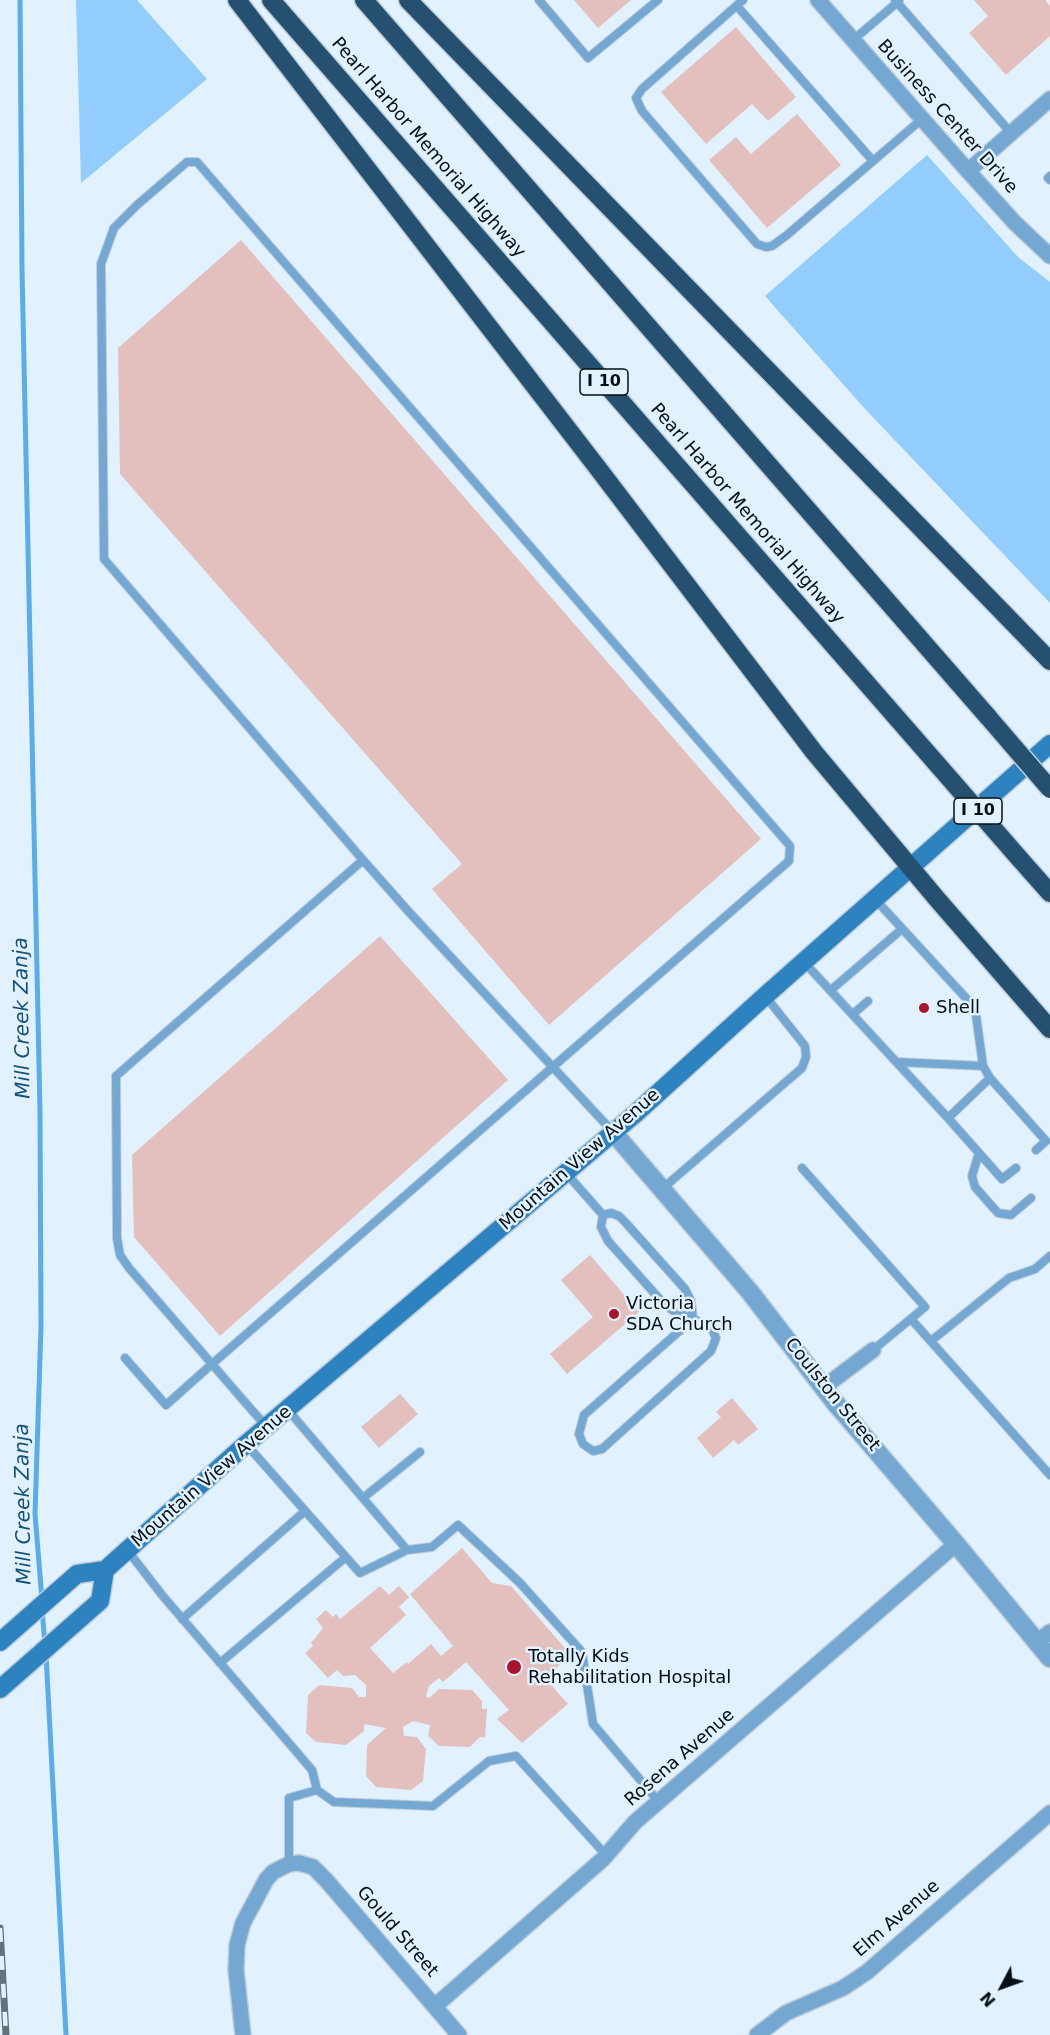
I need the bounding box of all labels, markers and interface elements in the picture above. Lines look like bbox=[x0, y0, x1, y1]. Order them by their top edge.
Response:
street label: Pearl Harbor Memorial Highway bbox=[326, 33, 530, 263]
street label: Business Center Drive bbox=[872, 36, 1022, 198]
road number: I 10 bbox=[580, 369, 628, 395]
street label: Pearl Harbor Memorial Highway bbox=[645, 399, 849, 629]
road number: I 10 bbox=[954, 798, 1002, 824]
water label: Mill Creek Zanja bbox=[10, 937, 36, 1099]
place label: Shell bbox=[936, 997, 980, 1019]
marker: Shell bbox=[917, 1001, 931, 1015]
street label: Mountain View Avenue bbox=[496, 1085, 664, 1235]
place label: Victoria SDA Church bbox=[626, 1293, 733, 1336]
marker: Victoria SDA Church bbox=[607, 1307, 621, 1321]
street label: Coulston Street bbox=[780, 1334, 884, 1456]
street label: Mountain View Avenue bbox=[128, 1402, 296, 1552]
water label: Mill Creek Zanja bbox=[11, 1423, 37, 1585]
place label: Totally Kids Rehabilitation Hospital bbox=[528, 1646, 731, 1688]
marker: Totally Kids Rehabilitation Hospital bbox=[505, 1658, 523, 1676]
street label: Rosena Avenue bbox=[621, 1705, 739, 1811]
street label: Elm Avenue bbox=[850, 1876, 944, 1962]
street label: Gould Street bbox=[352, 1882, 442, 1982]
north arrow bbox=[972, 1957, 1032, 2017]
text: N bbox=[976, 1988, 1000, 2010]

